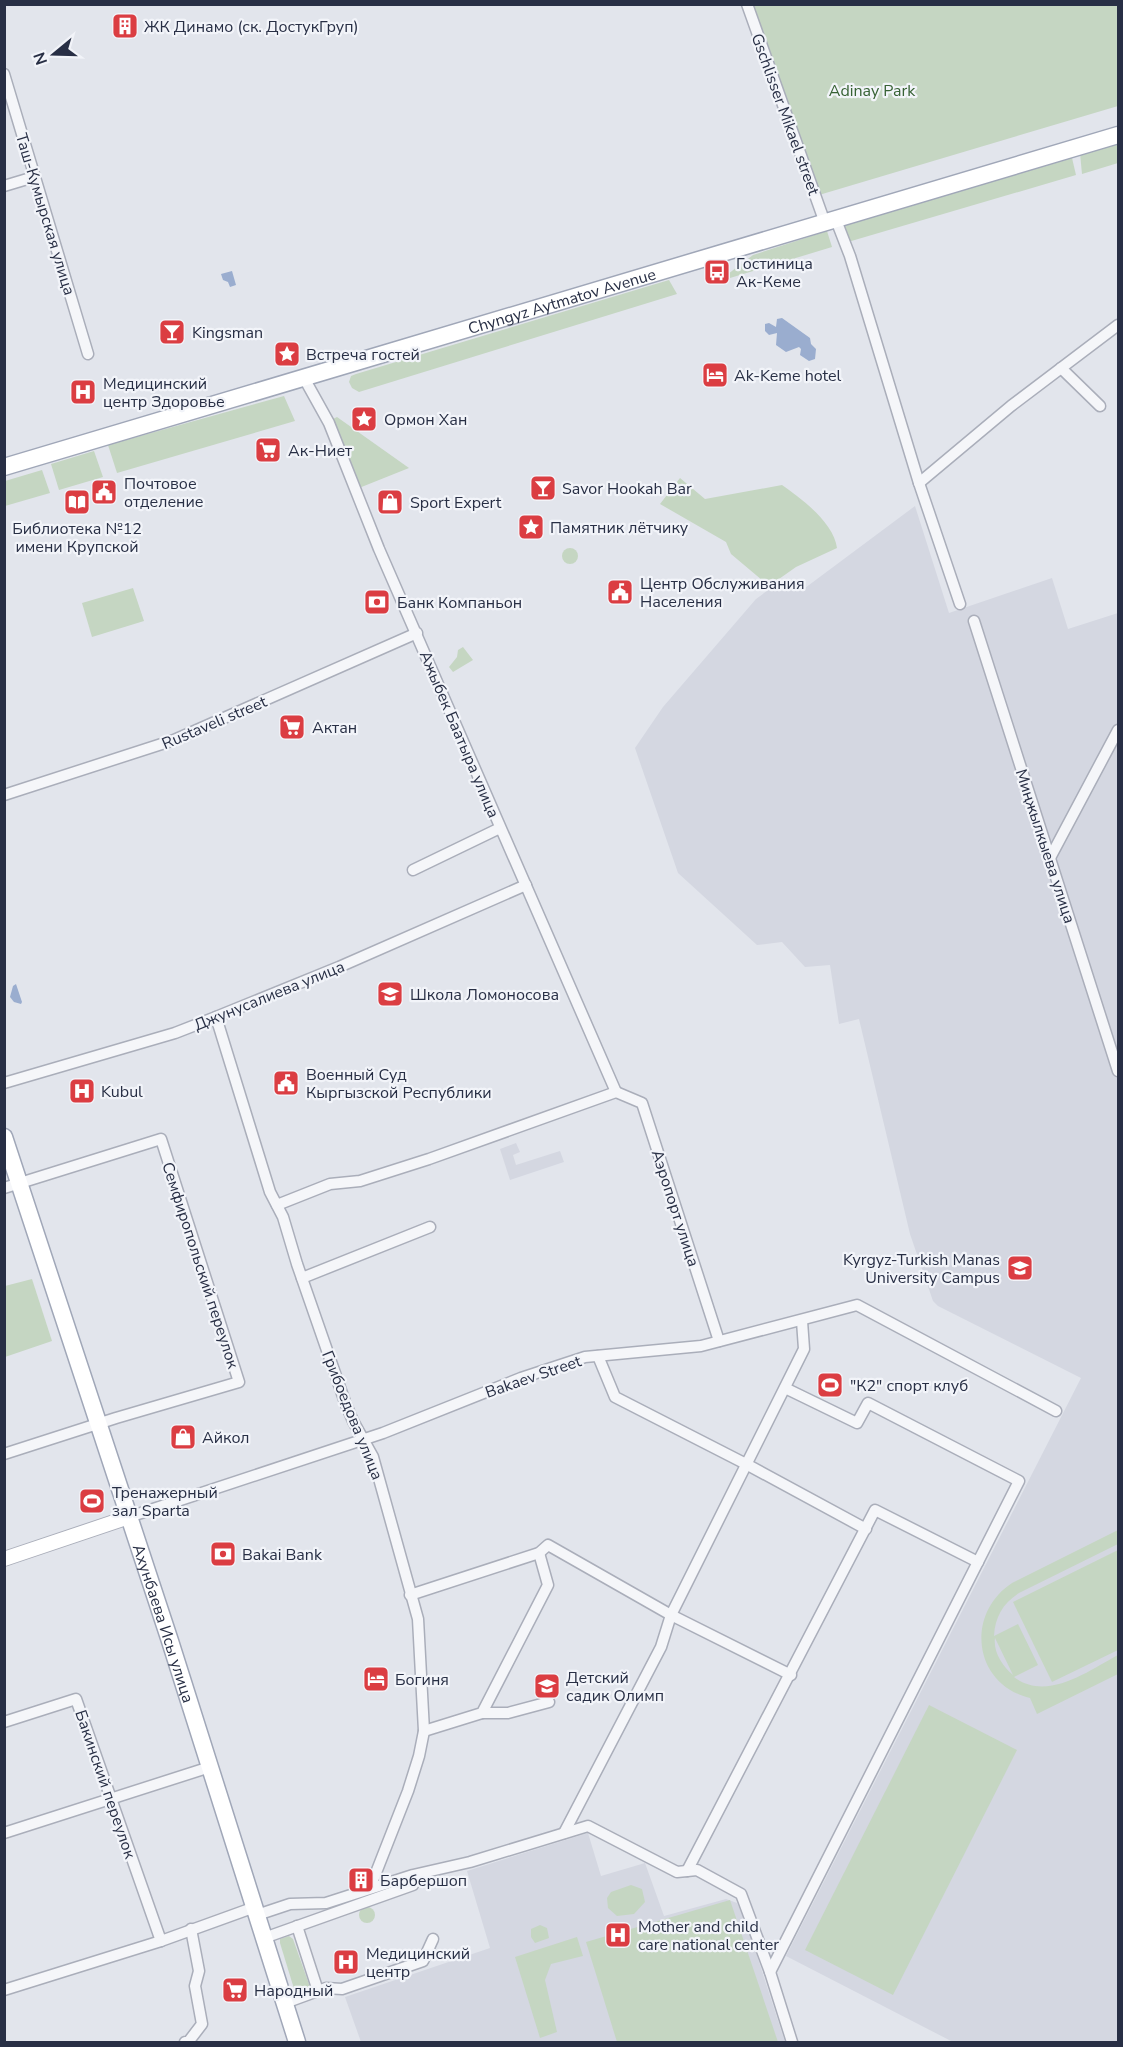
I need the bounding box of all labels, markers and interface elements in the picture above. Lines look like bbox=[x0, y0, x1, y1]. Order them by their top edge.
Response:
building icon: ЖК Динамо (ск. ДостукГруп) bbox=[110, 11, 140, 41]
place label: ЖК Динамо (ск. ДостукГруп) bbox=[144, 16, 359, 38]
north arrow bbox=[24, 24, 84, 84]
street label: Gschlisser Mikael street bbox=[746, 30, 825, 199]
text: N bbox=[28, 49, 53, 68]
park label: Adinay Park bbox=[829, 80, 916, 102]
street label: Таш-Кумырская улица bbox=[10, 130, 80, 298]
place label: Гостиница Ак-Кеме bbox=[736, 253, 813, 293]
bus stop icon: Гостиница Ак-Кеме bbox=[702, 257, 732, 287]
street label: Chyngyz Aytmatov Avenue bbox=[466, 263, 659, 340]
bar icon: Kingsman bbox=[157, 317, 187, 347]
place label: Kingsman bbox=[192, 322, 263, 344]
place icon: Встреча гостей bbox=[272, 339, 302, 369]
place label: Встреча гостей bbox=[306, 344, 420, 366]
hotel icon: Ak-Keme hotel bbox=[700, 360, 730, 390]
place label: Ak-Keme hotel bbox=[734, 365, 842, 387]
place label: Медицинский центр Здоровье bbox=[103, 373, 225, 413]
hospital icon: Медицинский центр Здоровье bbox=[68, 377, 98, 407]
place icon: Ормон Хан bbox=[349, 404, 379, 434]
place label: Ормон Хан bbox=[384, 409, 467, 431]
supermarket icon: Ак-Ниет bbox=[253, 435, 283, 465]
place label: Ак-Ниет bbox=[288, 440, 353, 462]
place label: Почтовое отделение bbox=[124, 473, 204, 513]
bar icon: Savor Hookah Bar bbox=[528, 473, 558, 503]
public building icon: Почтовое отделение bbox=[89, 477, 119, 507]
place label: Savor Hookah Bar bbox=[562, 478, 692, 500]
library icon: Библиотека №12 имени Крупской bbox=[62, 487, 92, 517]
shop icon: Sport Expert bbox=[375, 487, 405, 517]
place label: Sport Expert bbox=[410, 492, 502, 514]
place icon: Памятник лётчику bbox=[516, 512, 546, 542]
place label: Памятник лётчику bbox=[550, 517, 689, 539]
place label: Библиотека №12 имени Крупской bbox=[12, 518, 142, 558]
place label: Центр Обслуживания Населения bbox=[640, 573, 805, 613]
public building icon: Центр Обслуживания Населения bbox=[605, 577, 635, 607]
bank icon: Банк Компаньон bbox=[362, 587, 392, 617]
place label: Банк Компаньон bbox=[397, 592, 522, 614]
street label: Ажыбек Баатыра улица bbox=[414, 647, 504, 821]
street label: Rustaveli street bbox=[159, 691, 271, 755]
supermarket icon: Актан bbox=[277, 712, 307, 742]
place label: Актан bbox=[312, 717, 357, 739]
street label: Миңжылкыева улица bbox=[1010, 766, 1080, 926]
street label: Джунусалиева улица bbox=[191, 956, 348, 1036]
school or university icon: Школа Ломоносова bbox=[375, 979, 405, 1009]
place label: Школа Ломоносова bbox=[410, 984, 559, 1006]
place label: Военный Суд Кыргызской Республики bbox=[306, 1064, 492, 1104]
public building icon: Военный Суд Кыргызской Республики bbox=[271, 1068, 301, 1098]
hospital icon: Kubul bbox=[67, 1076, 97, 1106]
place label: Kubul bbox=[101, 1081, 143, 1103]
street label: Аэропорт улица bbox=[646, 1147, 704, 1270]
street label: Семфиропольский переулок bbox=[156, 1159, 244, 1372]
place label: Kyrgyz-Turkish Manas University Campus bbox=[843, 1249, 1000, 1289]
school or university icon: Kyrgyz-Turkish Manas University Campus bbox=[1005, 1253, 1035, 1283]
street label: Грибоедова улица bbox=[316, 1347, 388, 1483]
street label: Bakaev Street bbox=[482, 1350, 585, 1404]
sports icon: "К2" спорт клуб bbox=[815, 1370, 845, 1400]
place label: "К2" спорт клуб bbox=[850, 1375, 968, 1397]
shop icon: Айкол bbox=[168, 1422, 198, 1452]
place label: Айкол bbox=[202, 1427, 250, 1449]
place label: Тренажерный зал Sparta bbox=[112, 1482, 218, 1522]
sports icon: Тренажерный зал Sparta bbox=[77, 1486, 107, 1516]
bank icon: Bakai Bank bbox=[208, 1539, 238, 1569]
street label: Ахунбаева Исы улица bbox=[127, 1542, 199, 1706]
place label: Bakai Bank bbox=[242, 1544, 323, 1566]
hotel icon: Богиня bbox=[361, 1664, 391, 1694]
place label: Детский садик Олимп bbox=[566, 1667, 664, 1707]
place label: Богиня bbox=[395, 1669, 449, 1691]
school or university icon: Детский садик Олимп bbox=[532, 1671, 562, 1701]
street label: Бакинский переулок bbox=[69, 1707, 141, 1862]
building icon: Барбершоп bbox=[346, 1865, 376, 1895]
place label: Барбершоп bbox=[380, 1870, 467, 1892]
place label: Mother and child care national center bbox=[638, 1916, 779, 1956]
hospital icon: Mother and child care national center bbox=[603, 1920, 633, 1950]
place label: Медицинский центр bbox=[366, 1943, 470, 1983]
hospital icon: Медицинский центр bbox=[331, 1947, 361, 1977]
supermarket icon: Народный bbox=[220, 1975, 250, 2005]
place label: Народный bbox=[254, 1980, 333, 2002]

